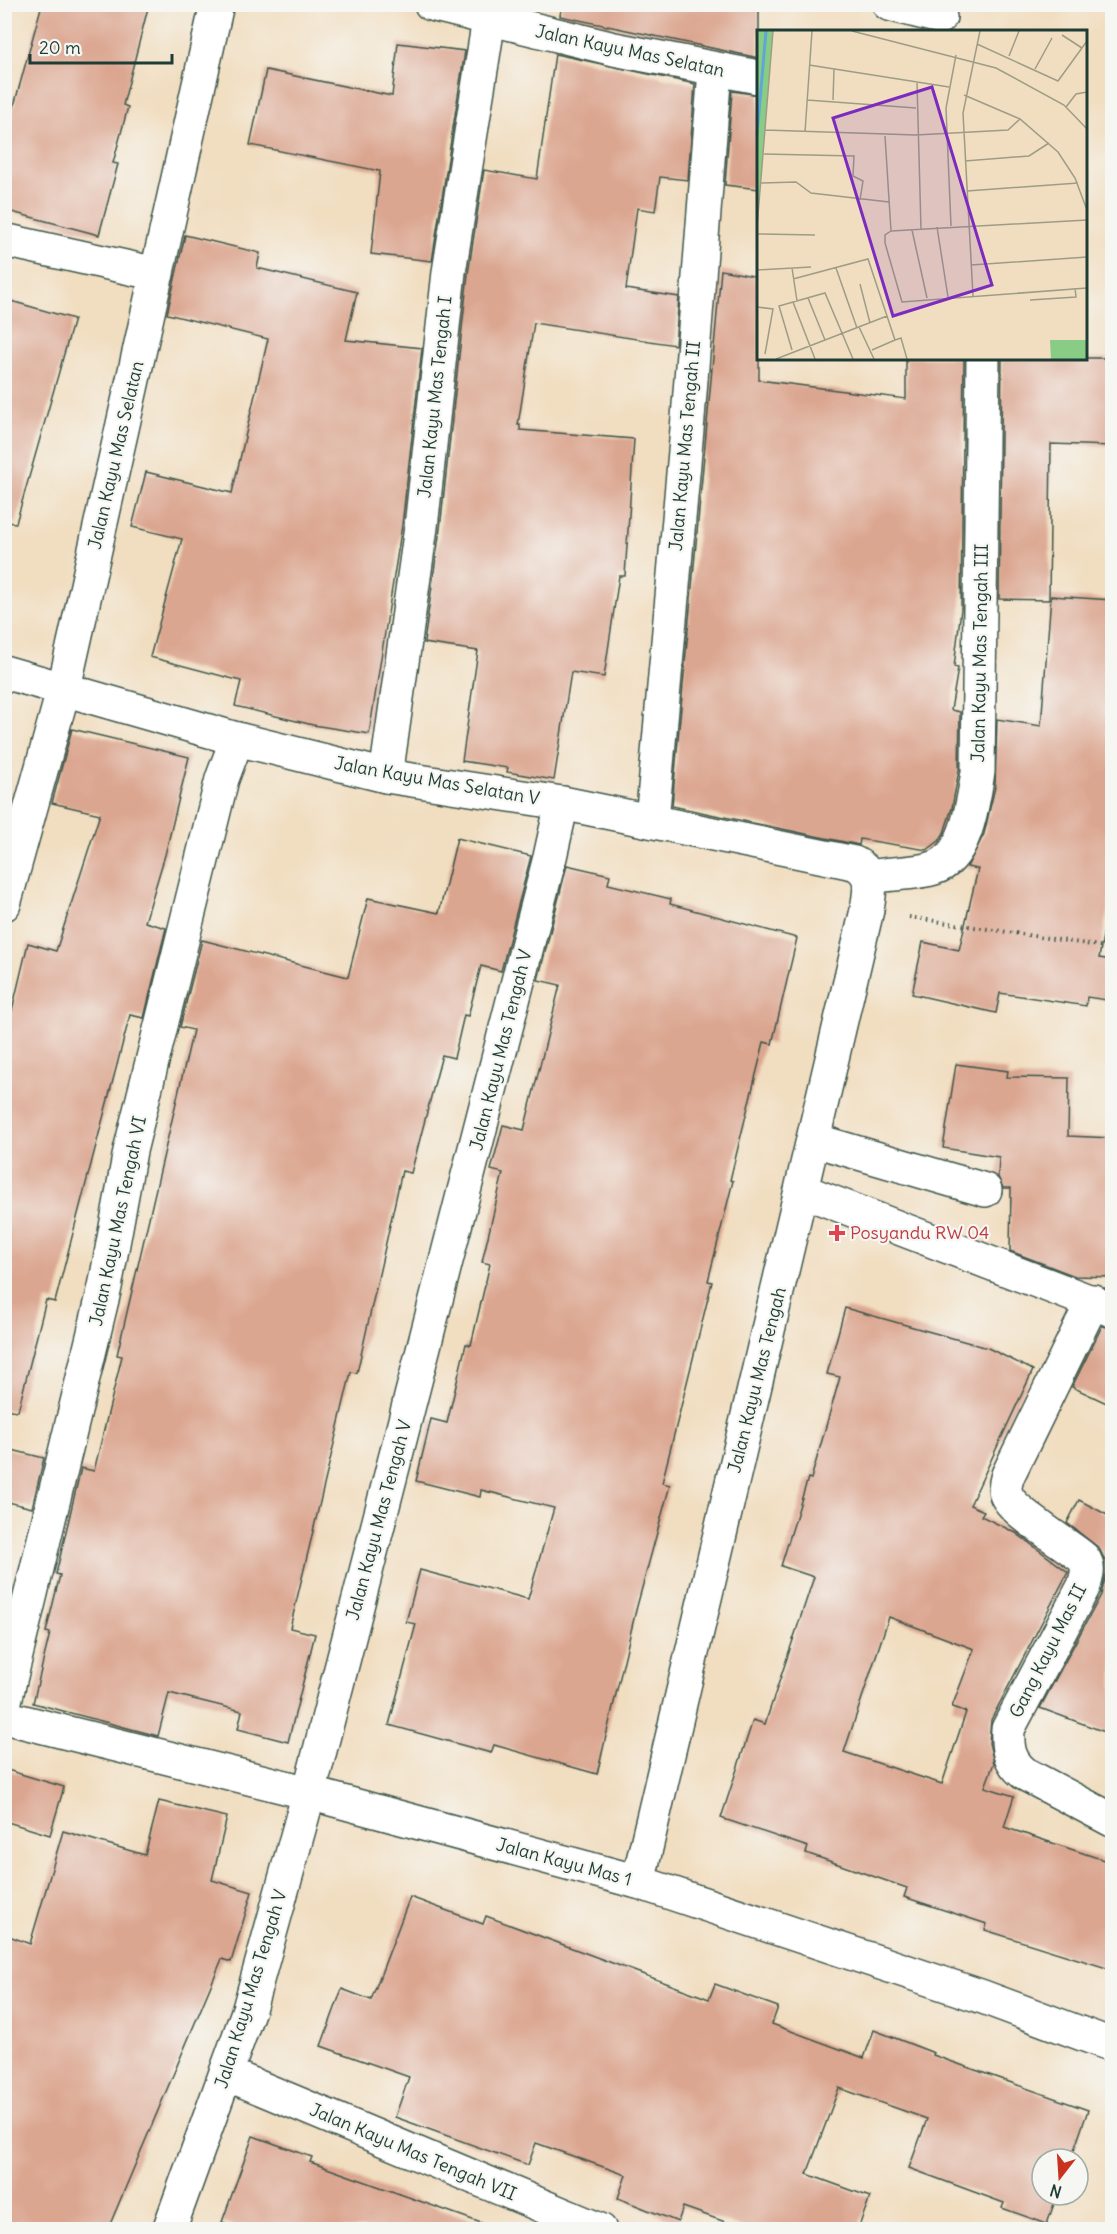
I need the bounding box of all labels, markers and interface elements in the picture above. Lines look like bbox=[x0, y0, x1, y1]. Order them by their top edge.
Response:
street label: Jalan Kayu Mas Selatan bbox=[534, 19, 727, 82]
scale bar bbox=[30, 27, 172, 65]
inset map bbox=[757, 30, 1087, 360]
text: 20 m bbox=[39, 36, 81, 59]
street label: Jalan Kayu Mas Tengah I bbox=[412, 295, 457, 499]
street label: Jalan Kayu Mas Tengah II bbox=[664, 340, 705, 552]
street label: Jalan Kayu Mas Selatan bbox=[83, 358, 148, 551]
street label: Jalan Kayu Mas Tengah III bbox=[966, 543, 993, 763]
street label: Jalan Kayu Mas Selatan V bbox=[333, 751, 542, 810]
street label: Jalan Kayu Mas Tengah V bbox=[464, 947, 537, 1153]
street label: Jalan Kayu Mas Tengah VI bbox=[84, 1114, 151, 1328]
place label: Posyandu RW 04 bbox=[850, 1221, 989, 1244]
marker: Posyandu RW 04 bbox=[828, 1224, 846, 1242]
street label: Jalan Kayu Mas Tengah bbox=[722, 1285, 791, 1475]
street label: Jalan Kayu Mas Tengah V bbox=[341, 1417, 416, 1623]
street label: Gang Kayu Mas II bbox=[1004, 1580, 1091, 1722]
street label: Jalan Kayu Mas 1 bbox=[494, 1832, 634, 1891]
street label: Jalan Kayu Mas Tengah V bbox=[209, 1887, 292, 2091]
street label: Jalan Kayu Mas Tengah VII bbox=[307, 2098, 520, 2206]
north arrow bbox=[1030, 2147, 1090, 2207]
text: N bbox=[1047, 2180, 1064, 2203]

